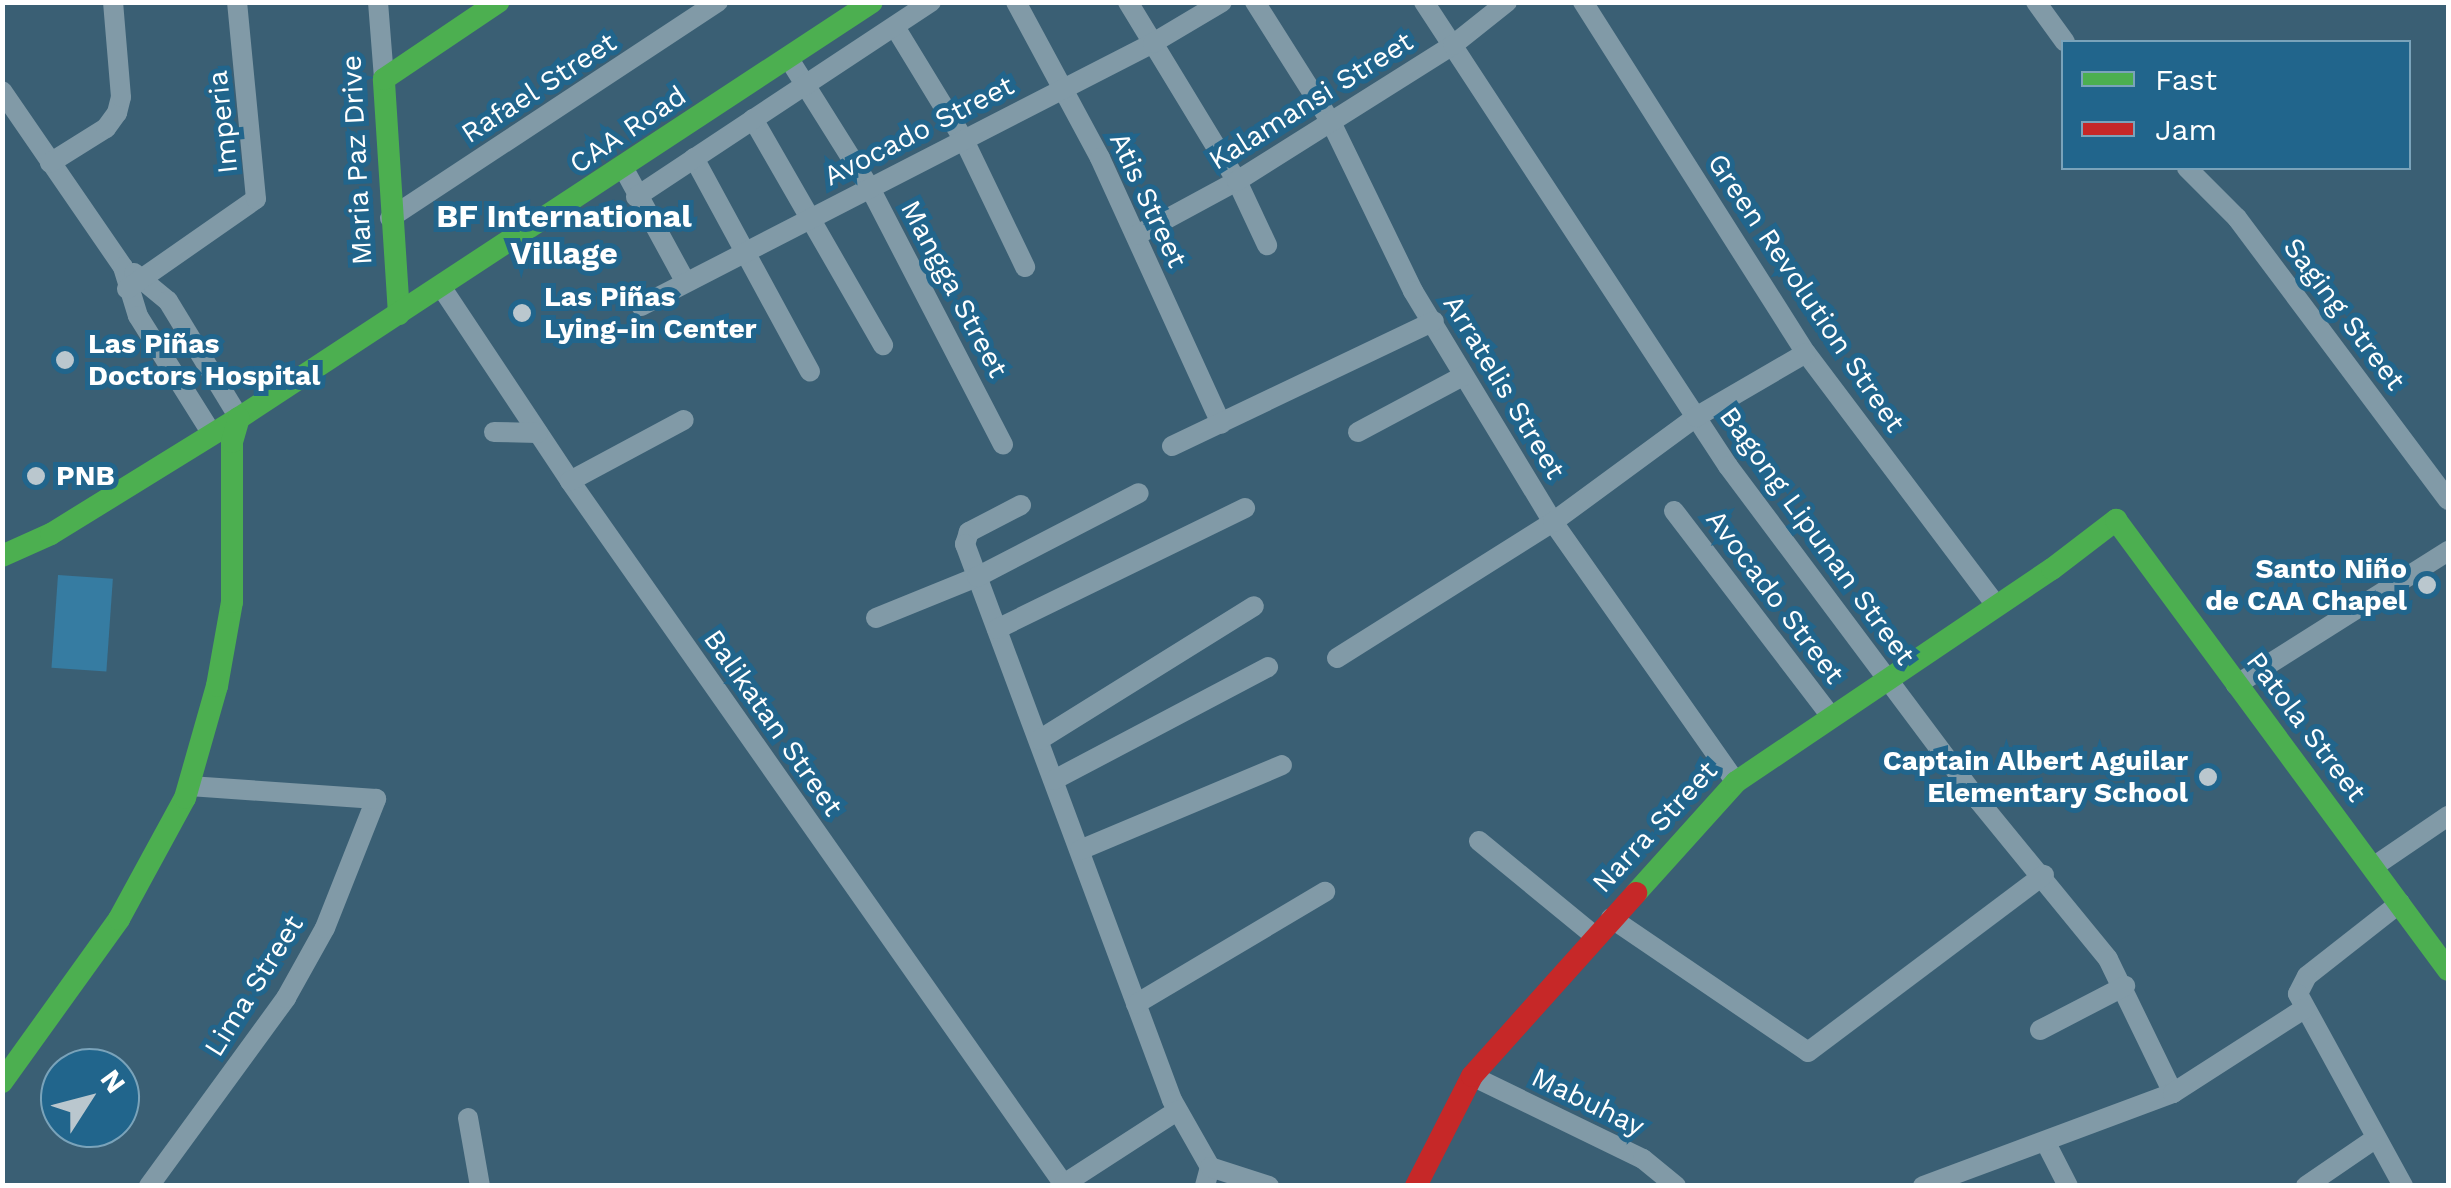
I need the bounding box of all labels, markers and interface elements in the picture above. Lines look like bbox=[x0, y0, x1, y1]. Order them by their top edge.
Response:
street label: Rafael Street bbox=[455, 25, 623, 151]
street label: Kalamansi Street bbox=[1203, 25, 1419, 177]
legend bbox=[2061, 40, 2411, 170]
street label: Maria Paz Drive bbox=[335, 54, 379, 266]
text: Fast bbox=[2155, 62, 2217, 97]
street label: Imperia bbox=[201, 69, 245, 175]
street label: Avocado Street bbox=[818, 69, 1020, 193]
street label: CAA Road bbox=[563, 79, 693, 181]
text: Jam bbox=[2155, 112, 2217, 147]
street label: Atis Street bbox=[1102, 127, 1194, 273]
street label: Green Revolution Street bbox=[1700, 147, 1912, 439]
street label: Mangga Street bbox=[893, 194, 1015, 384]
district label: BF International Village bbox=[436, 198, 692, 273]
street label: Saging Street bbox=[2276, 231, 2412, 397]
place label: Las Piñas Lying-in Center bbox=[544, 280, 757, 346]
street label: Arratelis Street bbox=[1436, 289, 1572, 485]
marker: Las Piñas Lying-in Center bbox=[509, 300, 535, 326]
place label: Las Piñas Doctors Hospital bbox=[88, 327, 320, 393]
marker: Las Piñas Doctors Hospital bbox=[52, 347, 78, 373]
street label: Bagong Lipunan Street bbox=[1712, 400, 1922, 672]
place label: PNB bbox=[56, 459, 115, 493]
marker: PNB bbox=[25, 465, 47, 487]
street label: Avocado Street bbox=[1699, 504, 1851, 690]
place label: Santo Niño de CAA Chapel bbox=[2205, 552, 2407, 618]
marker: Santo Niño de CAA Chapel bbox=[2416, 574, 2438, 596]
street label: Balikatan Street bbox=[696, 623, 850, 823]
street label: Patola Street bbox=[2239, 645, 2373, 809]
place label: Captain Albert Aguilar Elementary School bbox=[1881, 744, 2188, 810]
street label: Narra Street bbox=[1585, 754, 1725, 900]
marker: Captain Albert Aguilar Elementary School bbox=[2197, 766, 2219, 788]
street label: Lima Street bbox=[197, 909, 311, 1063]
north arrow bbox=[40, 1048, 140, 1148]
street label: Mabuhay bbox=[1526, 1060, 1650, 1144]
text: N bbox=[94, 1063, 133, 1099]

